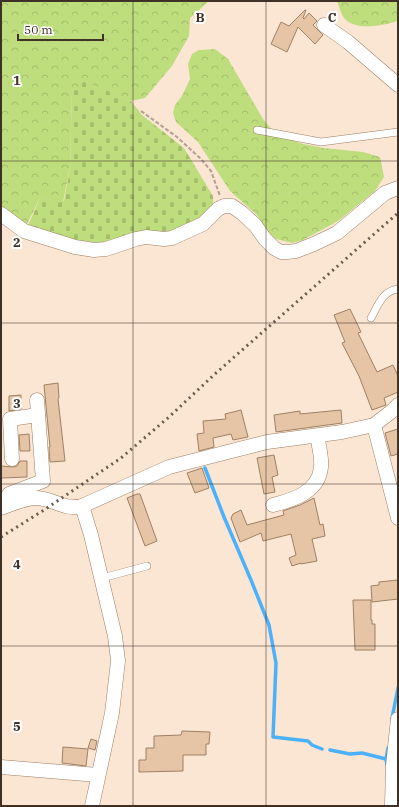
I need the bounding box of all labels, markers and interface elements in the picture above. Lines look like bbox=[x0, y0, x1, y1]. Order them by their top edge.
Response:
text: B bbox=[195, 9, 205, 26]
text: C bbox=[328, 9, 337, 26]
scale bar bbox=[18, 16, 103, 42]
text: 50 m bbox=[24, 22, 53, 37]
text: 1 bbox=[13, 72, 21, 89]
text: 2 bbox=[13, 234, 21, 251]
text: 3 bbox=[13, 395, 21, 412]
text: 4 bbox=[13, 556, 21, 573]
text: 5 bbox=[13, 718, 21, 735]

